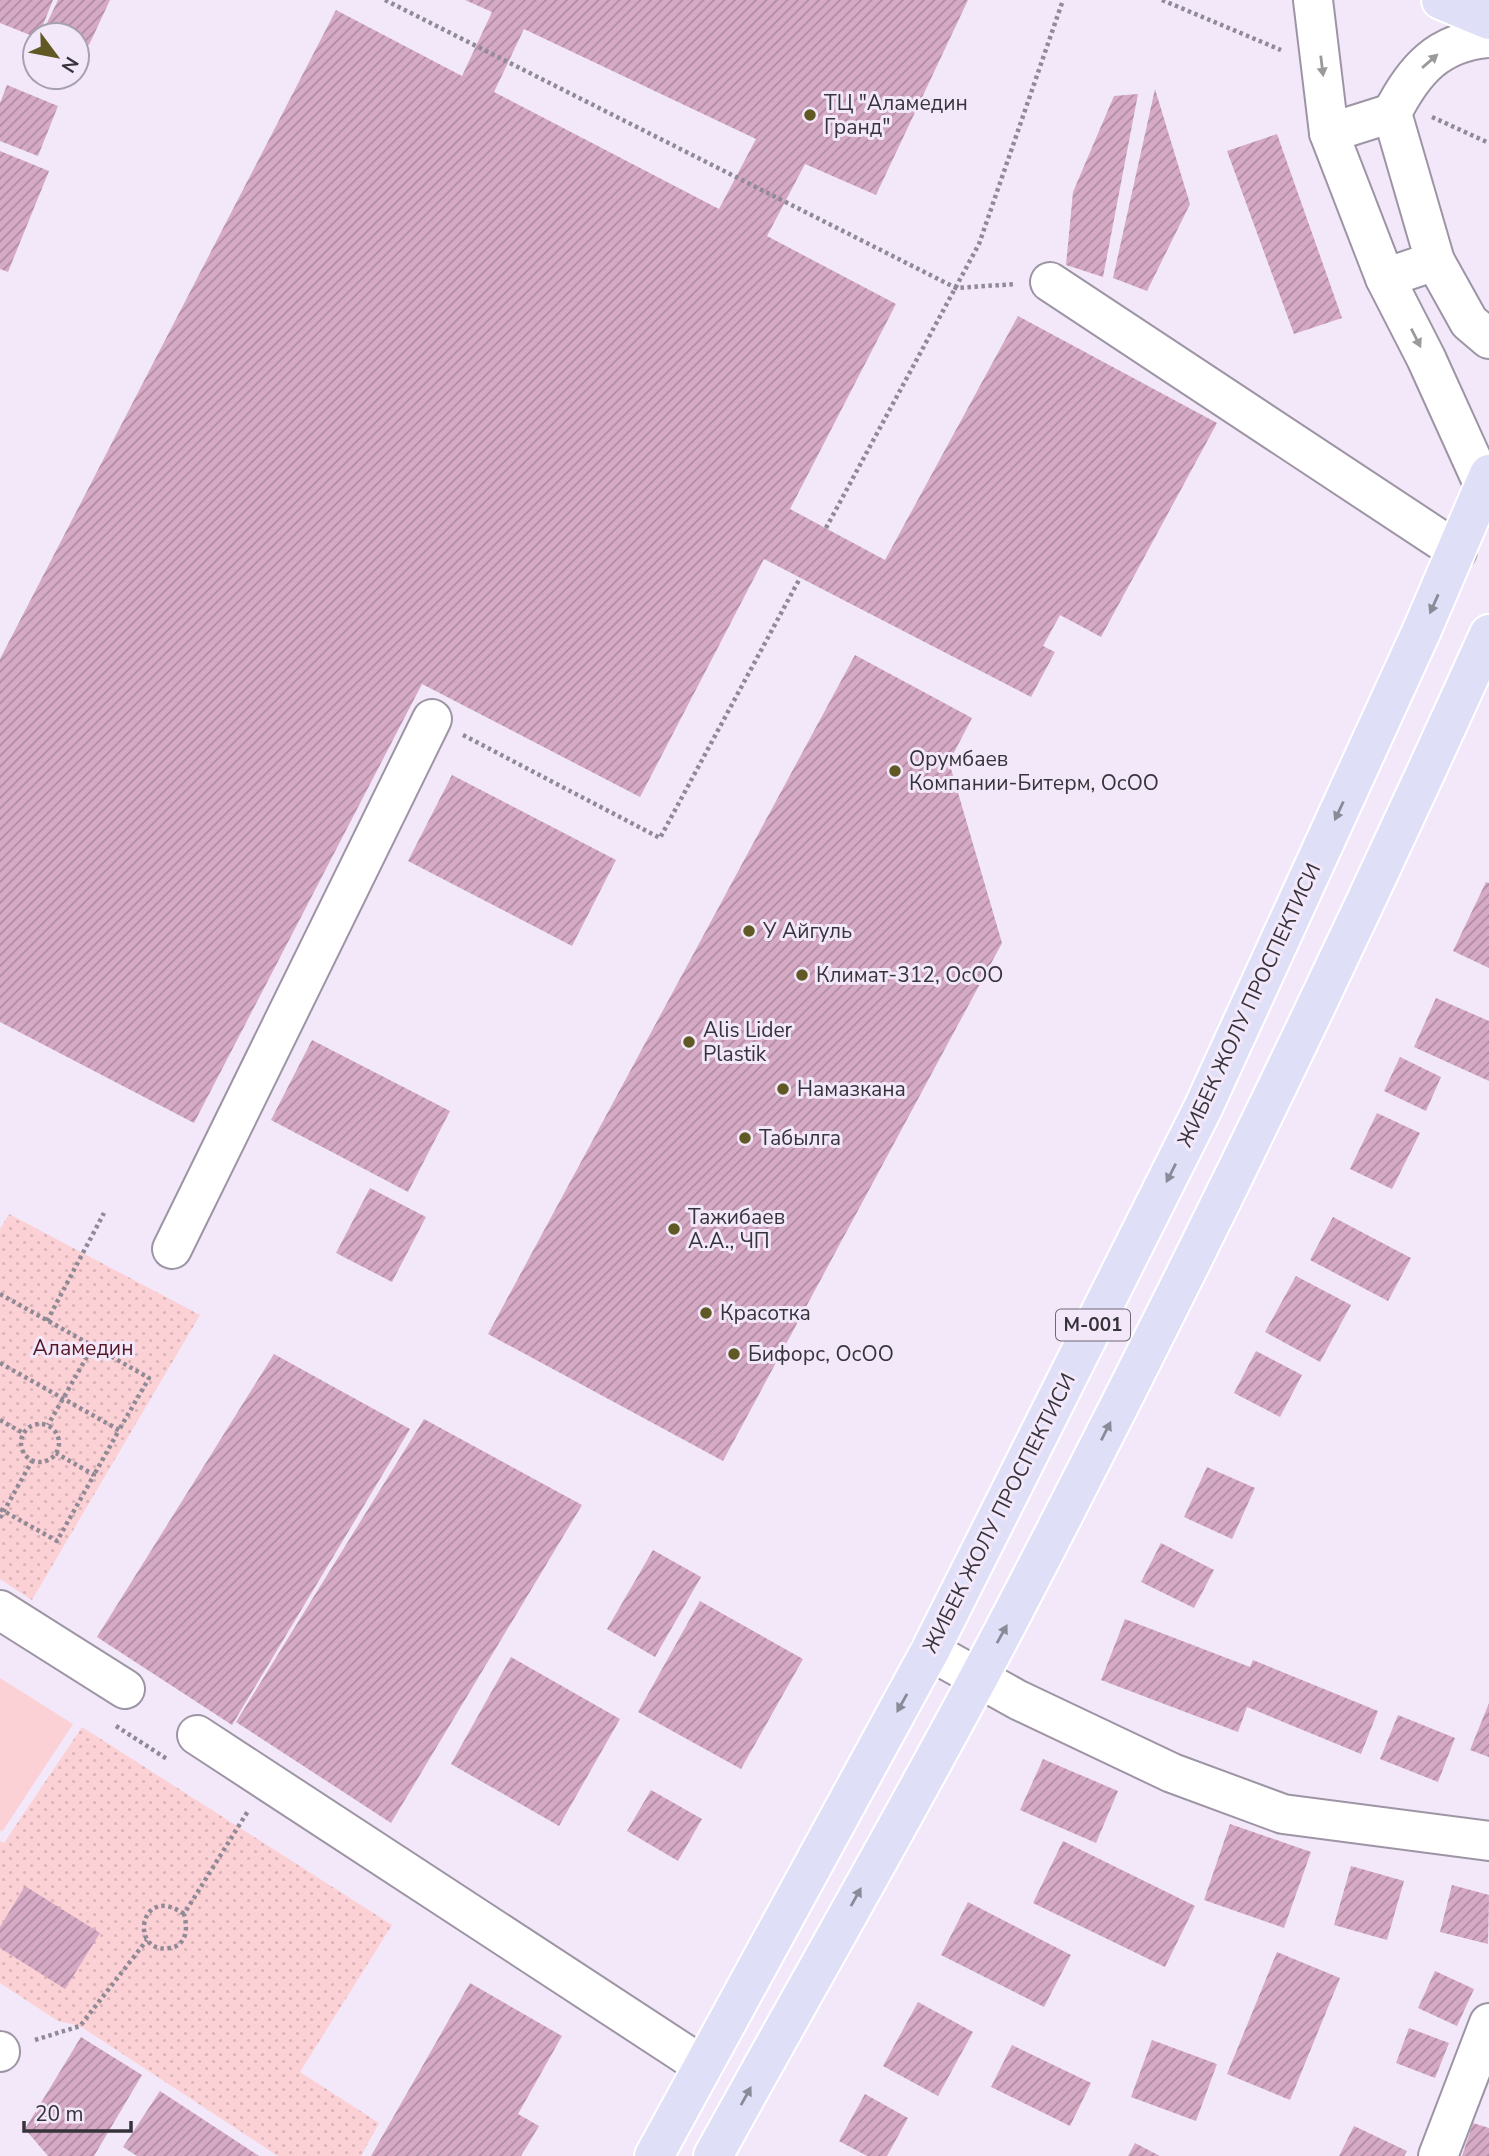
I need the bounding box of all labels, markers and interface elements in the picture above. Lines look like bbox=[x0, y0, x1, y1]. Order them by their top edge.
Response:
north arrow bbox=[21, 21, 91, 91]
text: N bbox=[55, 52, 84, 77]
one-way arrow bbox=[1421, 53, 1439, 69]
one-way arrow bbox=[1316, 56, 1327, 78]
place label: ТЦ "Аламедин Гранд" bbox=[824, 89, 968, 141]
marker: ТЦ "Аламедин Гранд" bbox=[802, 107, 818, 123]
one-way arrow bbox=[1411, 328, 1422, 348]
one-way arrow bbox=[1428, 594, 1439, 615]
place label: Орумбаев Компании-Битерм, ОсОО bbox=[909, 745, 1159, 797]
marker: Орумбаев Компании-Битерм, ОсОО bbox=[887, 763, 903, 779]
one-way arrow bbox=[1333, 801, 1345, 821]
street label: ЖИБЕК ЖОЛУ ПРОСПЕКТИСИ bbox=[1171, 858, 1327, 1152]
place label: У Айгуль bbox=[762, 917, 852, 945]
marker: У Айгуль bbox=[741, 923, 757, 939]
place label: Климат-312, ОсОО bbox=[816, 961, 1003, 989]
marker: Климат-312, ОсОО bbox=[794, 967, 810, 983]
place label: Alis Lider Plastik bbox=[703, 1016, 793, 1068]
marker: Alis Lider Plastik bbox=[681, 1034, 697, 1050]
place label: Намазкана bbox=[797, 1075, 906, 1103]
marker: Намазкана bbox=[775, 1081, 791, 1097]
place label: Табылга bbox=[759, 1124, 841, 1152]
marker: Табылга bbox=[737, 1130, 753, 1146]
one-way arrow bbox=[1165, 1163, 1177, 1183]
place label: Тажибаев А.А., ЧП bbox=[688, 1203, 785, 1255]
marker: Тажибаев А.А., ЧП bbox=[666, 1221, 682, 1237]
place label: Красотка bbox=[720, 1299, 811, 1327]
marker: Красотка bbox=[698, 1305, 714, 1321]
road number: М-001 bbox=[1056, 1310, 1130, 1340]
park label: Аламедин bbox=[33, 1334, 133, 1362]
place label: Бифорс, ОсОО bbox=[748, 1340, 894, 1368]
marker: Бифорс, ОсОО bbox=[726, 1346, 742, 1362]
street label: ЖИБЕК ЖОЛУ ПРОСПЕКТИСИ bbox=[916, 1368, 1082, 1658]
one-way arrow bbox=[1100, 1421, 1112, 1441]
one-way arrow bbox=[996, 1624, 1008, 1643]
one-way arrow bbox=[896, 1694, 908, 1713]
one-way arrow bbox=[850, 1887, 862, 1907]
one-way arrow bbox=[740, 2087, 752, 2106]
scale bar bbox=[24, 2090, 131, 2134]
text: 20 m bbox=[35, 2100, 84, 2128]

